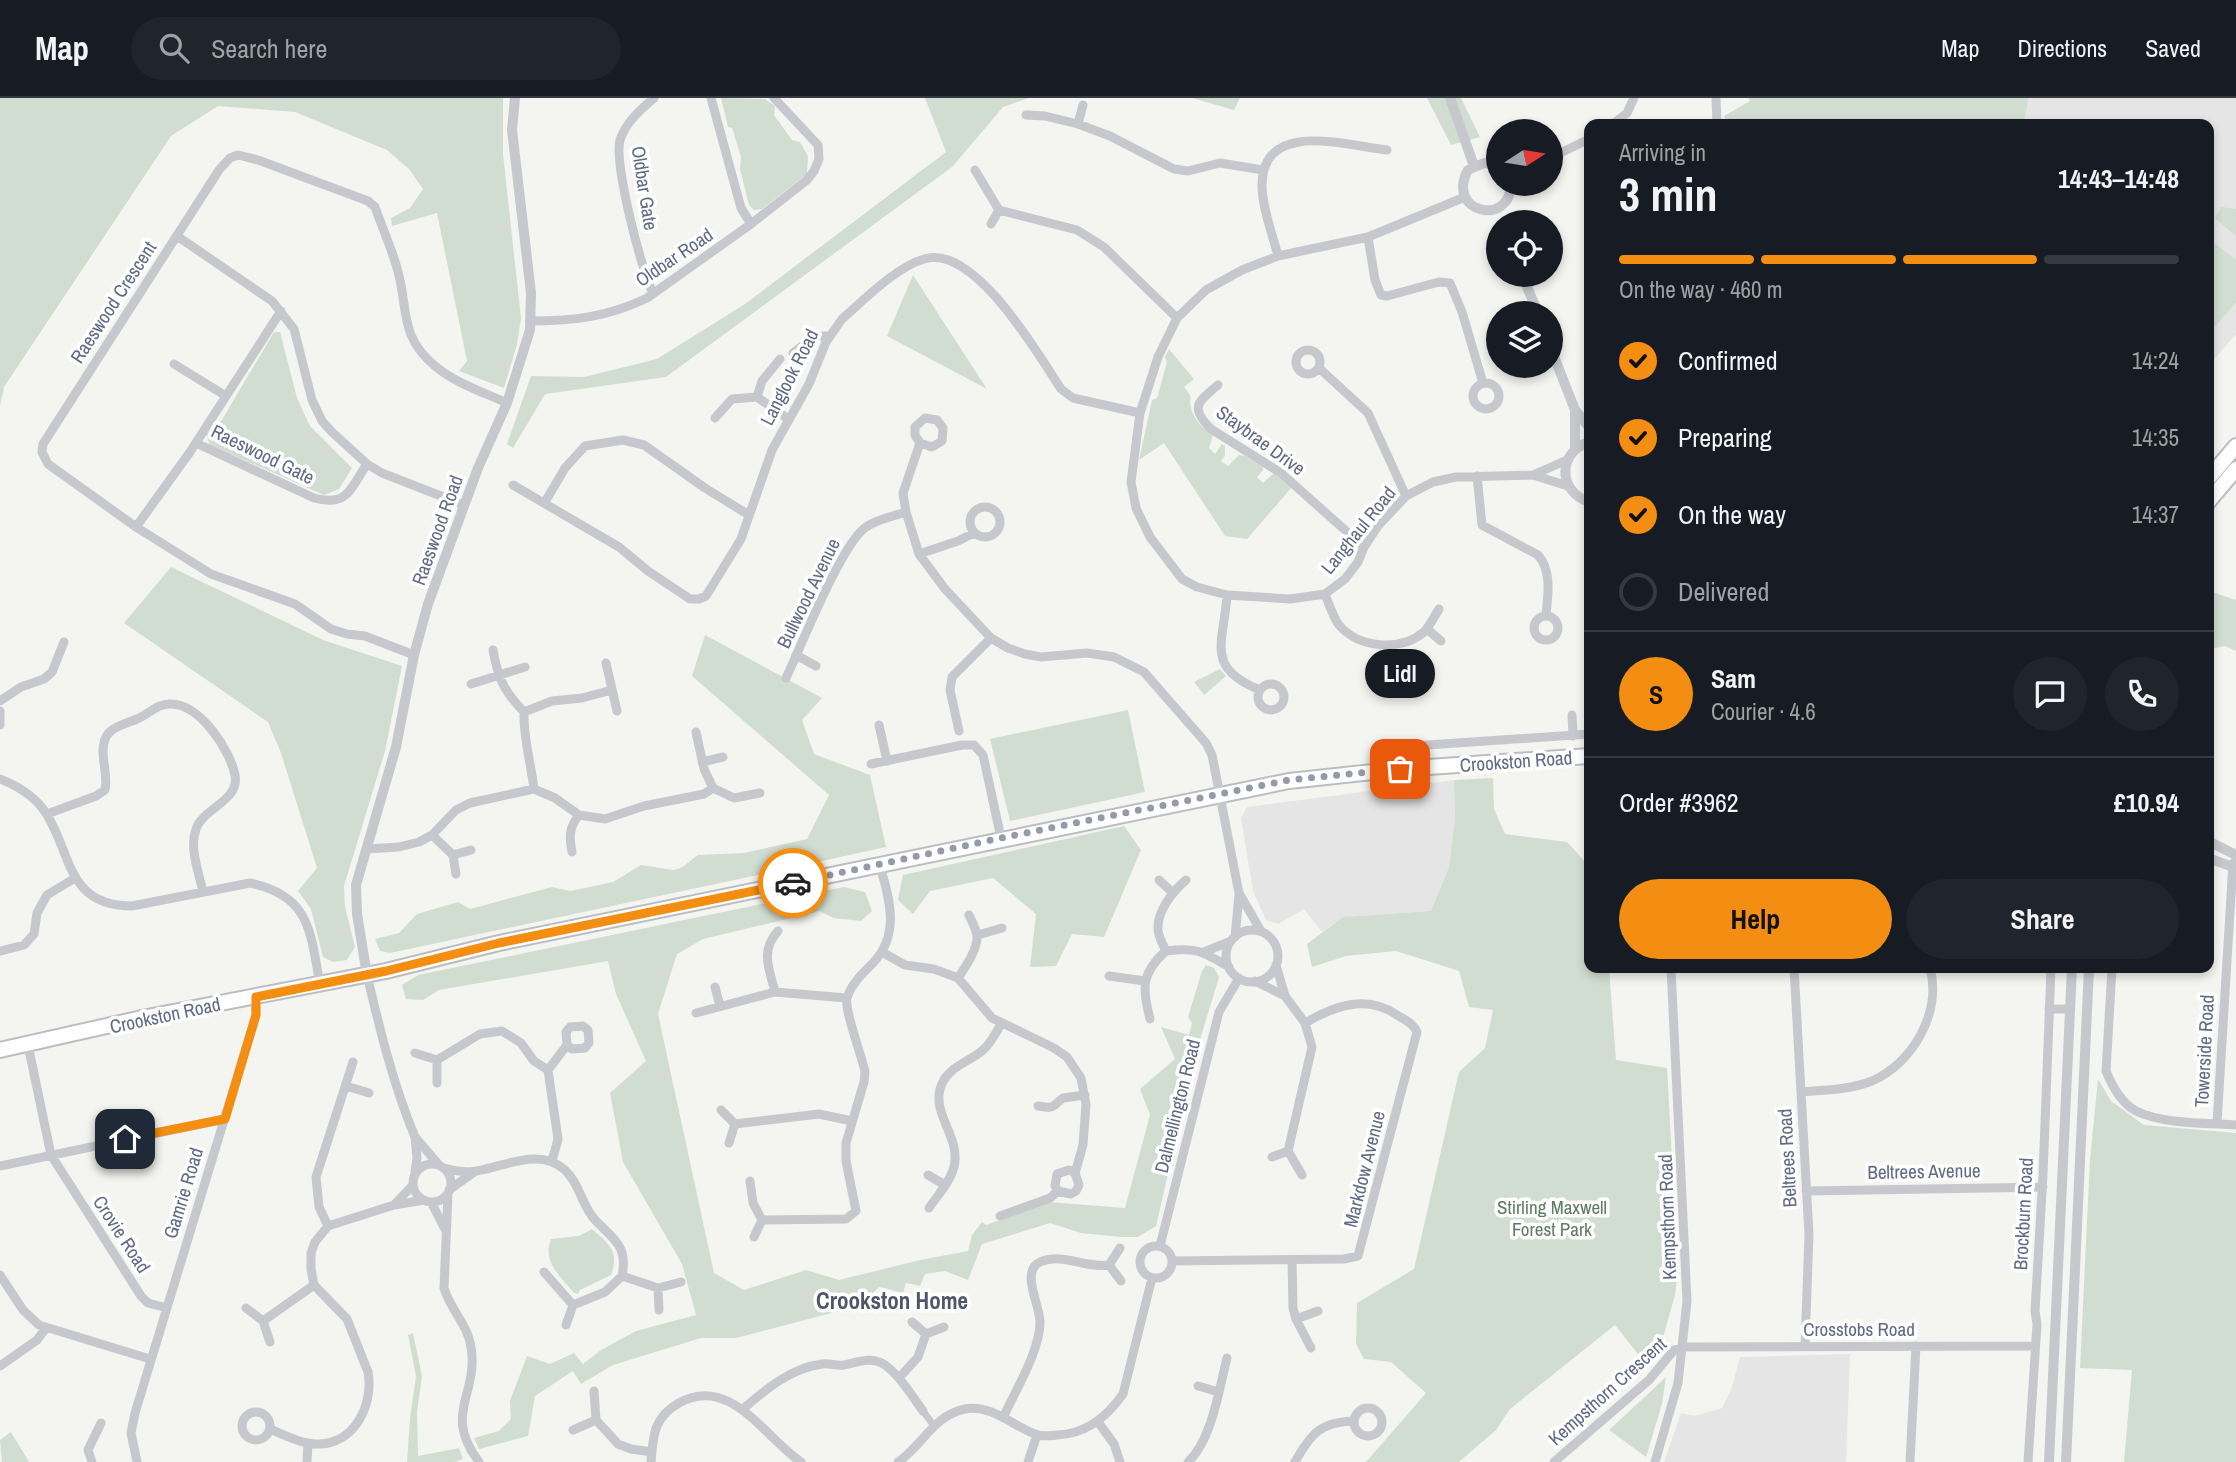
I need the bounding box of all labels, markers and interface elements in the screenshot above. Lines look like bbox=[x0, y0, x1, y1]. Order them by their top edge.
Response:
search box bbox=[131, 17, 621, 80]
text: Map bbox=[35, 26, 89, 70]
icon: search bbox=[155, 29, 193, 67]
text: Search here bbox=[211, 31, 327, 66]
text: Map bbox=[1941, 32, 1979, 64]
text: Directions bbox=[2017, 32, 2107, 64]
text: Saved bbox=[2145, 32, 2201, 64]
north arrow bbox=[1486, 119, 1563, 196]
map controls bbox=[1486, 119, 1563, 378]
text: Arriving in bbox=[1619, 137, 1706, 168]
street label: Oldbar Gate bbox=[626, 144, 664, 232]
text: 14:43–14:48 bbox=[2058, 161, 2179, 196]
text: 3 min bbox=[1619, 163, 1718, 225]
button: locate bbox=[1486, 210, 1563, 287]
street label: Oldbar Road bbox=[630, 222, 718, 292]
street label: Raeswood Crescent bbox=[64, 236, 162, 368]
text: On the way · 460 m bbox=[1619, 274, 1783, 305]
button: layers bbox=[1486, 301, 1563, 378]
street label: Langlook Road bbox=[754, 324, 824, 430]
icon: check bbox=[1619, 342, 1657, 380]
text: Confirmed bbox=[1678, 343, 1778, 378]
text: 14:24 bbox=[2132, 345, 2179, 376]
street label: Staybrae Drive bbox=[1211, 399, 1311, 481]
street label: Raeswood Gate bbox=[207, 418, 319, 490]
icon: check bbox=[1619, 419, 1657, 457]
text: Preparing bbox=[1678, 420, 1772, 455]
text: 14:35 bbox=[2132, 422, 2179, 453]
street label: Raeswood Road bbox=[405, 471, 469, 589]
street label: Langhaul Road bbox=[1315, 481, 1401, 579]
icon: check bbox=[1619, 496, 1657, 534]
text: On the way bbox=[1678, 497, 1786, 532]
text: 14:37 bbox=[2132, 499, 2179, 530]
street label: Bullwood Avenue bbox=[770, 534, 846, 652]
text: Delivered bbox=[1678, 574, 1769, 609]
callout: Lidl bbox=[1365, 650, 1435, 699]
button: chat bbox=[2013, 657, 2087, 731]
button: phone bbox=[2105, 657, 2179, 731]
text: Lidl bbox=[1383, 658, 1417, 689]
text: Sam bbox=[1711, 661, 1756, 696]
text: S bbox=[1649, 677, 1663, 712]
text: Courier · 4.6 bbox=[1711, 696, 1816, 727]
pin bbox=[1370, 739, 1430, 799]
street label: Crookston Road bbox=[1459, 744, 1573, 778]
icon: bag bbox=[1381, 750, 1419, 788]
text: Order #3962 bbox=[1619, 785, 1739, 820]
text: £10.94 bbox=[2114, 785, 2179, 820]
courier bbox=[758, 848, 828, 918]
icon: car bbox=[774, 864, 812, 902]
button: Help bbox=[1619, 879, 1892, 959]
button: Share bbox=[1906, 879, 2179, 959]
street label: Crookston Road bbox=[107, 991, 223, 1039]
street label: Towerside Road bbox=[2188, 994, 2220, 1108]
street label: Dalmellington Road bbox=[1148, 1036, 1206, 1176]
street label: Markdow Avenue bbox=[1337, 1108, 1391, 1230]
street label: Beltrees Road bbox=[1771, 1108, 1803, 1208]
pin bbox=[95, 1109, 155, 1169]
icon: home bbox=[106, 1120, 144, 1158]
street label: Gamrie Road bbox=[157, 1144, 209, 1242]
street label: Kempsthorn Road bbox=[1652, 1154, 1682, 1280]
street label: Beltrees Avenue bbox=[1867, 1157, 1981, 1185]
street label: Brockburn Road bbox=[2007, 1157, 2039, 1271]
street label: Crovie Road bbox=[87, 1190, 157, 1278]
park label: Stirling Maxwell Forest Park bbox=[1497, 1194, 1607, 1242]
district label: Crookston Home bbox=[816, 1285, 968, 1316]
street label: Crosstobs Road bbox=[1803, 1316, 1915, 1342]
street label: Kempsthorn Crescent bbox=[1542, 1330, 1672, 1451]

